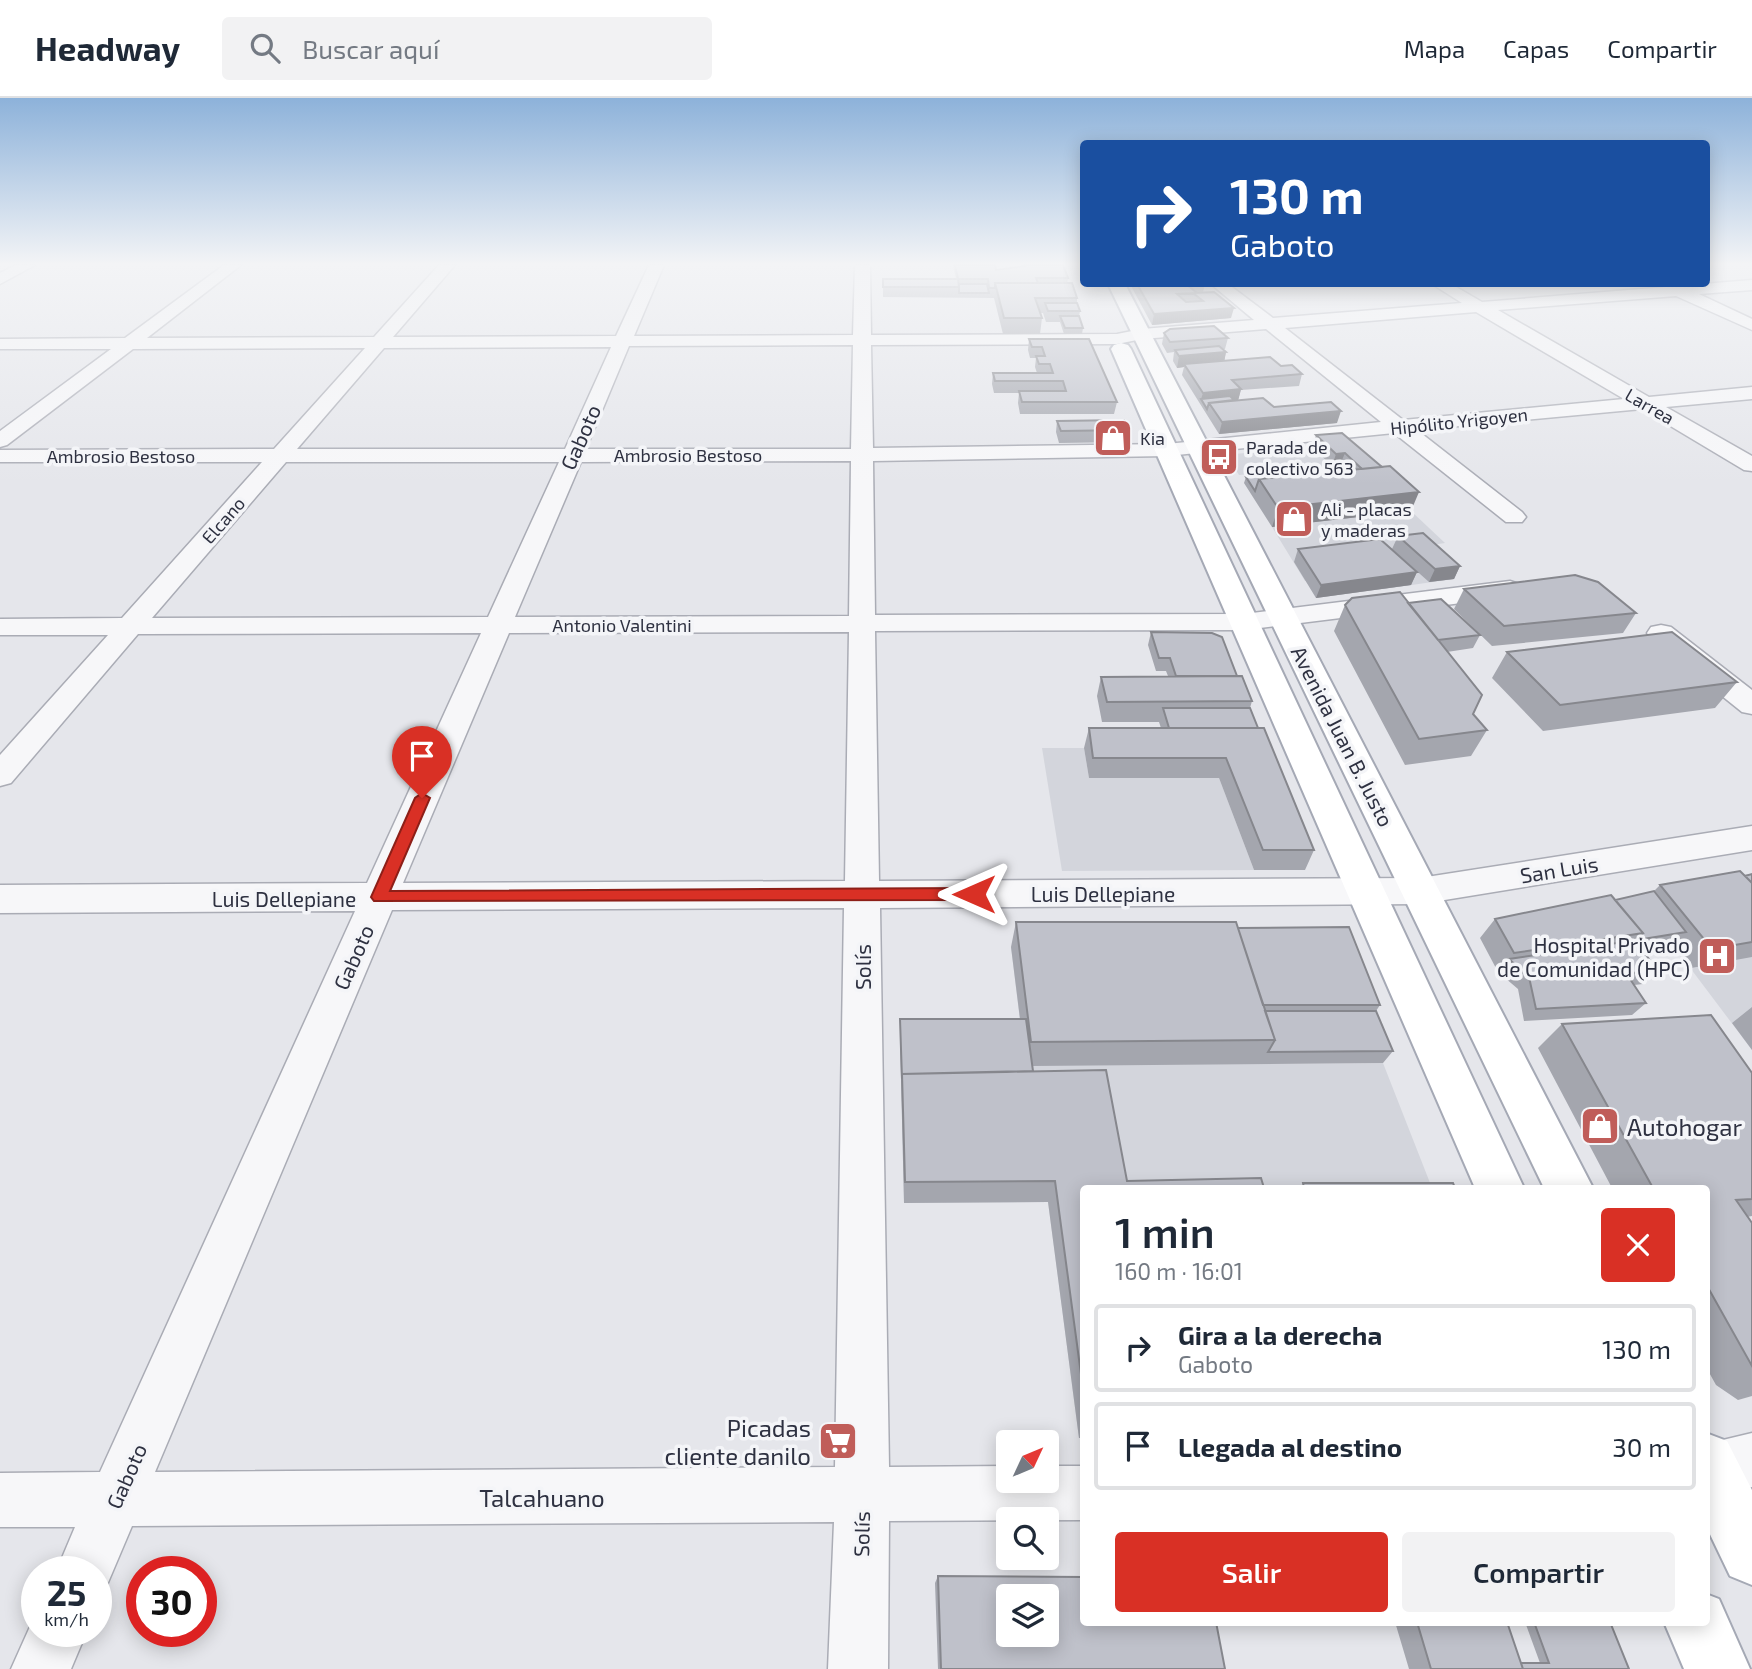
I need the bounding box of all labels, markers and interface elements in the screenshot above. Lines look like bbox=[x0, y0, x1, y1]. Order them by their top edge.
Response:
search box bbox=[222, 17, 712, 80]
text: Headway bbox=[35, 28, 180, 68]
icon: search bbox=[246, 29, 284, 67]
text: Buscar aquí bbox=[302, 33, 439, 64]
text: Mapa bbox=[1404, 34, 1465, 63]
text: Capas bbox=[1503, 34, 1569, 63]
text: Compartir bbox=[1607, 34, 1717, 63]
text: 130 m bbox=[1230, 165, 1364, 224]
icon: right bbox=[1115, 168, 1206, 259]
text: Gaboto bbox=[1230, 225, 1334, 263]
street label: Larrea bbox=[1622, 383, 1678, 429]
street label: Gaboto bbox=[555, 401, 605, 473]
street label: Hipólito Yrigoyen bbox=[1389, 403, 1529, 439]
shop icon: Kia bbox=[1092, 417, 1134, 459]
place label: Kia bbox=[1140, 427, 1165, 449]
bus stop icon: Parada de colectivo 563 bbox=[1198, 436, 1240, 478]
place label: Parada de colectivo 563 bbox=[1246, 436, 1354, 479]
street label: Ambrosio Bestoso bbox=[614, 444, 762, 466]
street label: Ambrosio Bestoso bbox=[47, 445, 195, 467]
street label: Elcano bbox=[197, 492, 249, 548]
shop icon: Ali - placas y maderas bbox=[1273, 498, 1315, 540]
place label: Ali - placas y maderas bbox=[1321, 498, 1412, 541]
street label: Antonio Valentini bbox=[552, 614, 692, 636]
street label: Avenida Juan B. Justo bbox=[1287, 641, 1399, 831]
pin bbox=[392, 726, 452, 798]
icon: arrive bbox=[403, 737, 441, 775]
street label: San Luis bbox=[1518, 850, 1600, 888]
position arrow bbox=[937, 857, 1011, 931]
street label: Luis Dellepiane bbox=[1031, 881, 1175, 906]
street label: Luis Dellepiane bbox=[212, 886, 356, 911]
street label: Gaboto bbox=[328, 921, 378, 993]
place label: Hospital Privado de Comunidad (HPC) bbox=[1497, 932, 1690, 981]
hospital icon: Hospital Privado de Comunidad (HPC) bbox=[1696, 935, 1738, 977]
street label: Solís bbox=[850, 944, 875, 990]
shop icon: Autohogar bbox=[1579, 1105, 1621, 1147]
place label: Autohogar bbox=[1627, 1112, 1742, 1141]
text: 1 min bbox=[1115, 1206, 1215, 1256]
button: close bbox=[1601, 1208, 1675, 1282]
text: 160 m · 16:01 bbox=[1115, 1257, 1243, 1285]
text: Gira a la derecha bbox=[1178, 1319, 1382, 1350]
icon: right bbox=[1119, 1329, 1157, 1367]
text: 130 m bbox=[1602, 1333, 1671, 1364]
text: Gaboto bbox=[1178, 1350, 1253, 1378]
place label: Picadas cliente danilo bbox=[664, 1413, 811, 1470]
supermarket icon: Picadas cliente danilo bbox=[817, 1420, 859, 1462]
icon: arrive bbox=[1119, 1427, 1157, 1465]
north arrow bbox=[996, 1430, 1059, 1493]
map controls bbox=[996, 1430, 1059, 1647]
text: Llegada al destino bbox=[1178, 1431, 1402, 1462]
text: 30 m bbox=[1612, 1431, 1671, 1462]
street label: Gaboto bbox=[101, 1440, 151, 1512]
street label: Talcahuano bbox=[479, 1483, 605, 1512]
button: search bbox=[996, 1507, 1059, 1570]
street label: Solís bbox=[848, 1511, 874, 1557]
button: Salir bbox=[1115, 1532, 1388, 1612]
button: Compartir bbox=[1402, 1532, 1675, 1612]
speed limit sign: 30 bbox=[126, 1556, 217, 1647]
text: 25 bbox=[47, 1571, 86, 1613]
button: layers bbox=[996, 1584, 1059, 1647]
text: km/h bbox=[44, 1608, 89, 1630]

